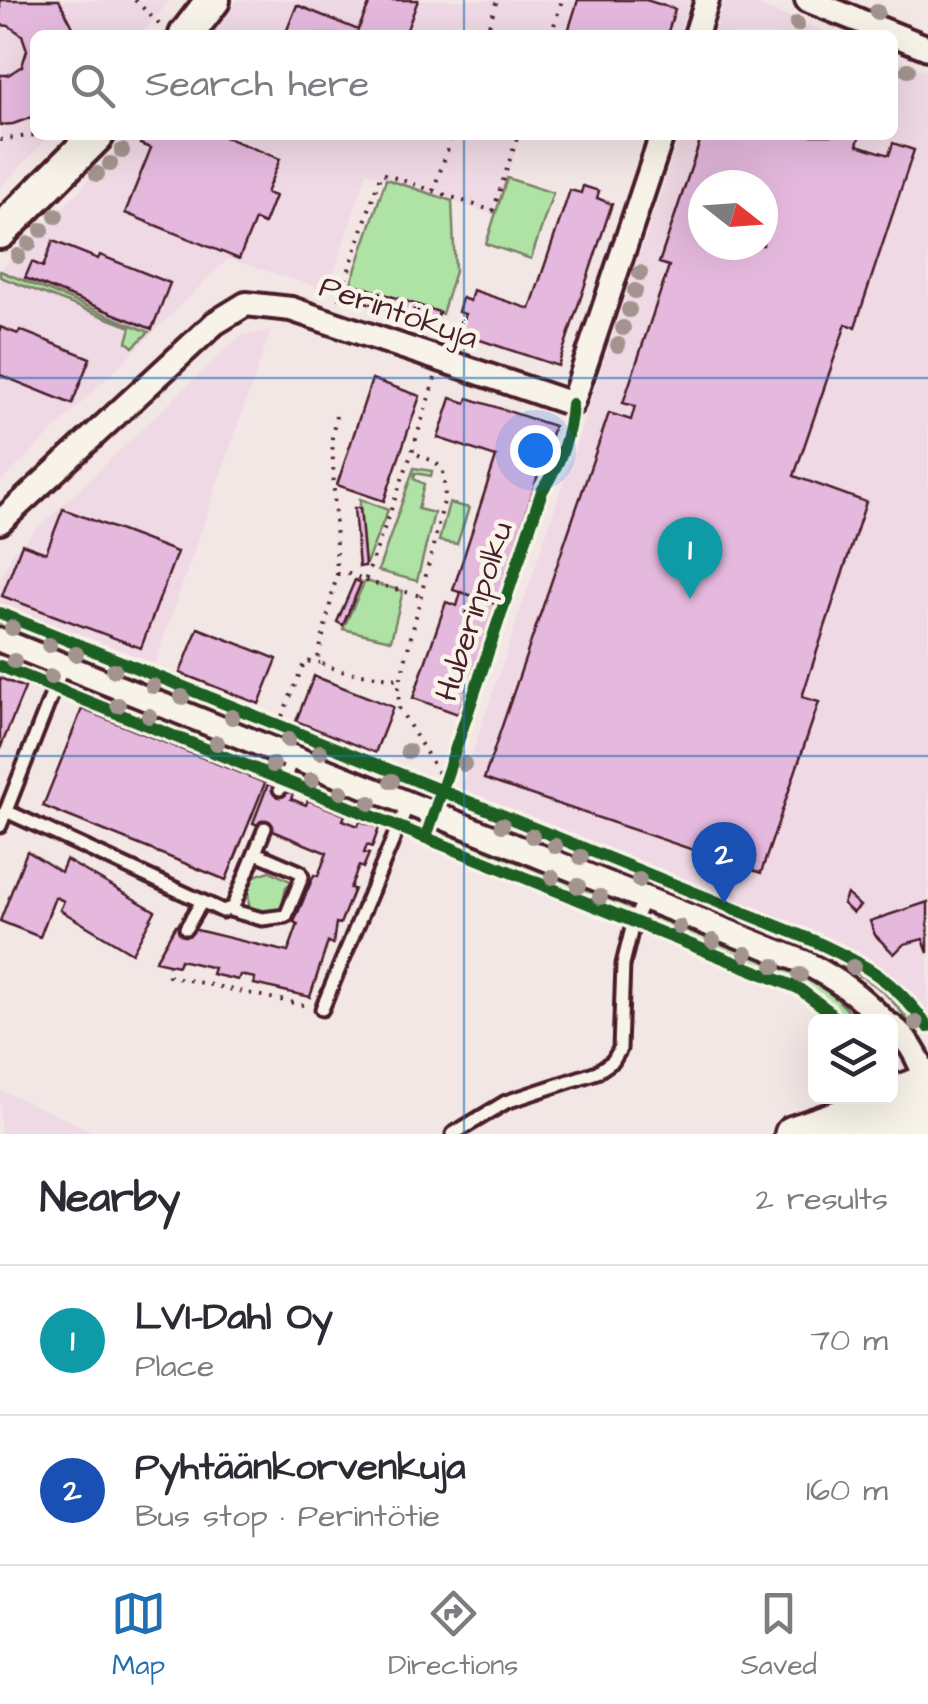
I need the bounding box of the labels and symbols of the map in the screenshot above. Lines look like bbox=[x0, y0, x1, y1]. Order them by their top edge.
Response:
north arrow bbox=[688, 170, 778, 260]
street label: Perintökuja bbox=[313, 264, 484, 361]
your location bbox=[510, 425, 561, 476]
street label: Huberinpolku bbox=[424, 516, 525, 707]
pin: 1 bbox=[658, 516, 722, 599]
pin: 2 bbox=[692, 822, 756, 904]

